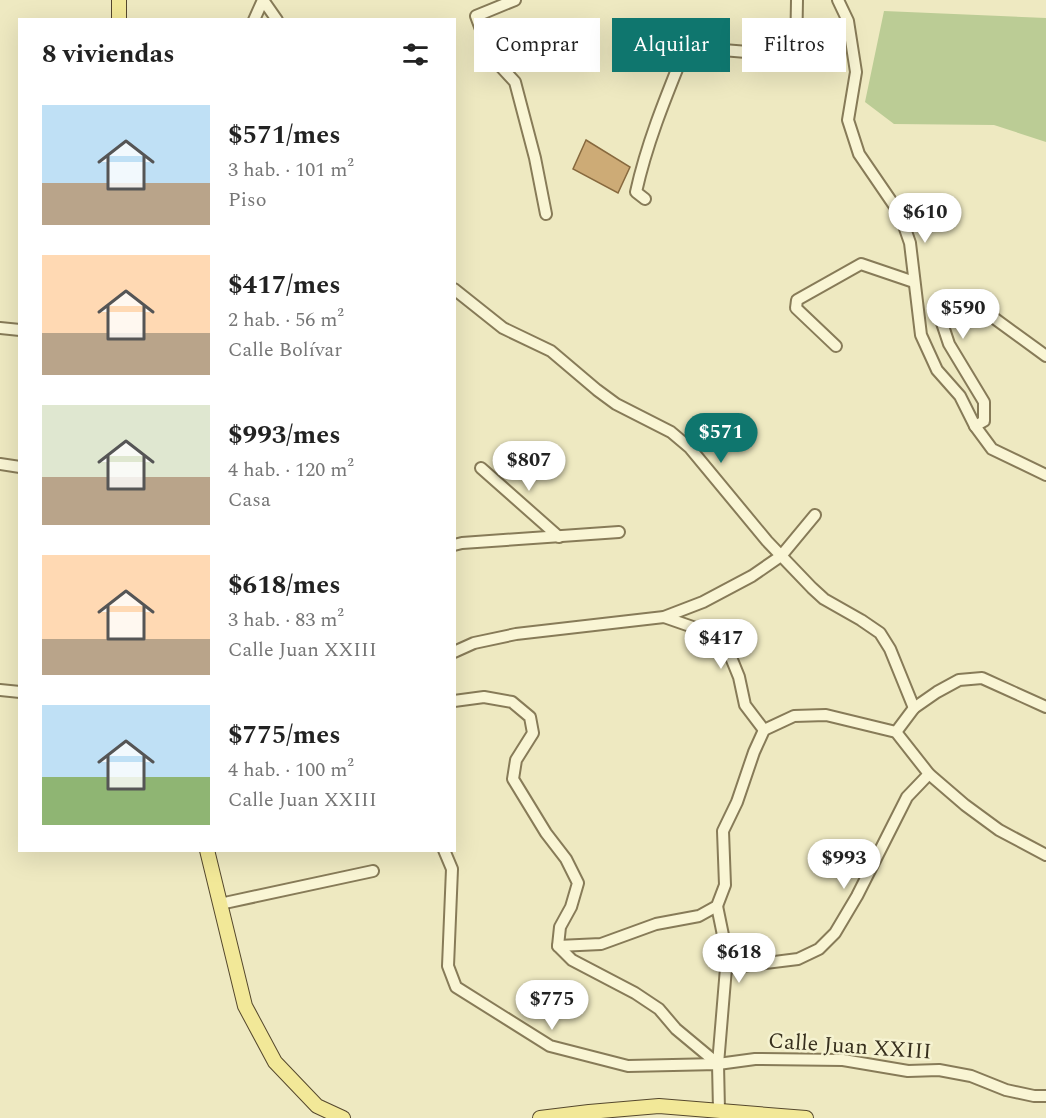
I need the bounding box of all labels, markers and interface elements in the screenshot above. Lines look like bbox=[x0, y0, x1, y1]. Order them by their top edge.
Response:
chip: Comprar bbox=[474, 18, 600, 72]
chip: Alquilar bbox=[612, 18, 730, 72]
chip: Filtros bbox=[742, 18, 846, 72]
text: 8 viviendas bbox=[42, 34, 175, 74]
icon: filters bbox=[399, 38, 432, 71]
text: $571/mes bbox=[228, 115, 341, 155]
icon: home bbox=[90, 129, 162, 201]
text: 3 hab. · 101 m² bbox=[228, 155, 354, 185]
text: Piso bbox=[228, 185, 266, 215]
pin: $610 bbox=[889, 193, 961, 244]
text: $610 bbox=[903, 197, 947, 227]
text: $417/mes bbox=[228, 265, 341, 305]
icon: home bbox=[90, 279, 162, 351]
pin: $590 bbox=[927, 289, 999, 340]
text: $590 bbox=[941, 293, 985, 323]
text: 2 hab. · 56 m² bbox=[228, 305, 344, 335]
text: Calle Bolívar bbox=[228, 335, 342, 365]
pin: $571 bbox=[685, 413, 757, 464]
text: $993/mes bbox=[228, 415, 341, 455]
text: $571 bbox=[699, 417, 743, 447]
icon: home bbox=[90, 429, 162, 501]
pin: $807 bbox=[493, 441, 565, 492]
text: $807 bbox=[507, 445, 551, 475]
text: 4 hab. · 120 m² bbox=[228, 455, 354, 485]
text: Casa bbox=[228, 485, 271, 515]
text: $618/mes bbox=[228, 565, 341, 605]
icon: home bbox=[90, 579, 162, 651]
text: 3 hab. · 83 m² bbox=[228, 605, 344, 635]
pin: $417 bbox=[685, 619, 757, 670]
text: $417 bbox=[699, 623, 743, 653]
text: Calle Juan XXIII bbox=[228, 635, 377, 665]
text: $775/mes bbox=[228, 715, 341, 755]
icon: home bbox=[90, 729, 162, 801]
text: 4 hab. · 100 m² bbox=[228, 755, 354, 785]
text: Calle Juan XXIII bbox=[228, 785, 377, 815]
pin: $993 bbox=[808, 839, 880, 890]
text: $993 bbox=[822, 843, 866, 873]
pin: $618 bbox=[703, 933, 775, 984]
text: $618 bbox=[717, 937, 761, 967]
pin: $775 bbox=[516, 980, 588, 1031]
text: $775 bbox=[530, 984, 574, 1014]
street label: Calle Juan XXIII bbox=[767, 1024, 933, 1069]

